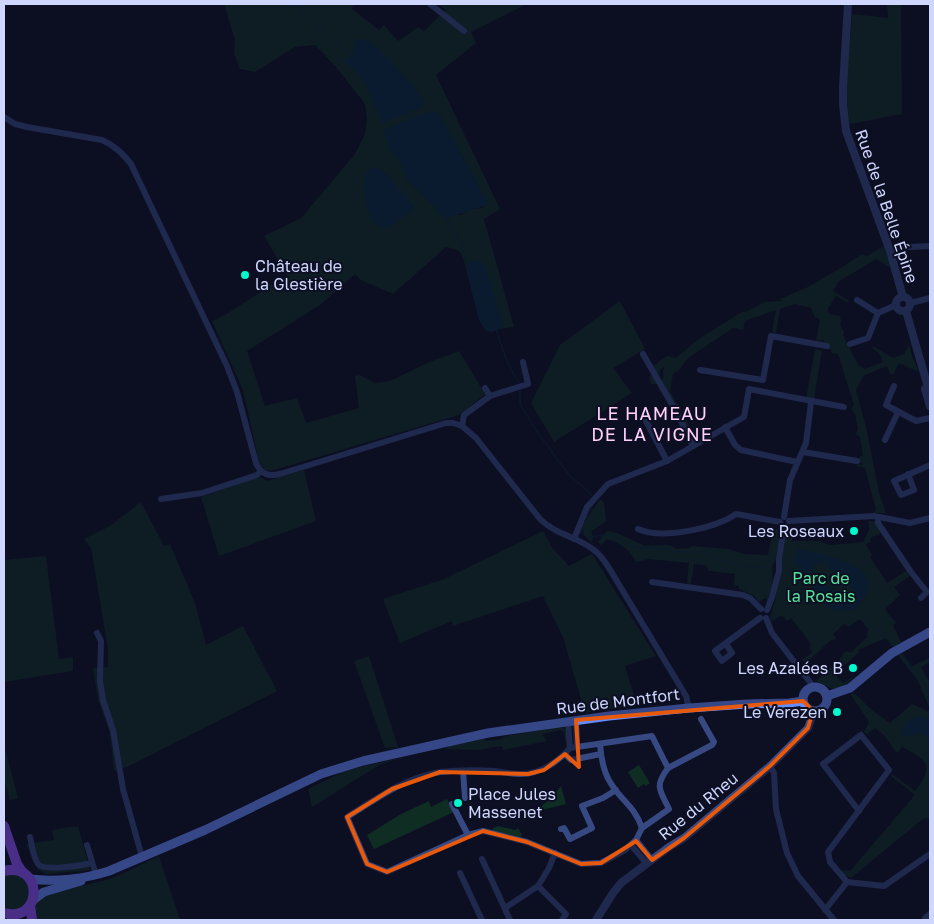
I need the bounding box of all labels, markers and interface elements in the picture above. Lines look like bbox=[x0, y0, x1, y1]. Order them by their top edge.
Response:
street label: Rue de la Belle Épine bbox=[851, 127, 923, 285]
place label: Château de la Glestière bbox=[255, 256, 343, 294]
marker: Château de la Glestière bbox=[239, 269, 251, 281]
district label: LE HAMEAU DE LA VIGNE bbox=[591, 402, 713, 445]
place label: Les Roseaux bbox=[748, 521, 844, 541]
marker: Les Roseaux bbox=[848, 525, 860, 537]
park label: Parc de la Rosais bbox=[787, 568, 855, 606]
place label: Les Azalées B bbox=[737, 658, 843, 678]
marker: Les Azalées B bbox=[847, 662, 859, 674]
street label: Rue de Montfort bbox=[555, 683, 681, 719]
place label: Le Verezen bbox=[743, 702, 827, 722]
marker: Le Verezen bbox=[831, 706, 843, 718]
street label: Rue du Rheu bbox=[654, 768, 742, 844]
place label: Place Jules Massenet bbox=[468, 784, 556, 822]
marker: Place Jules Massenet bbox=[452, 797, 464, 809]

